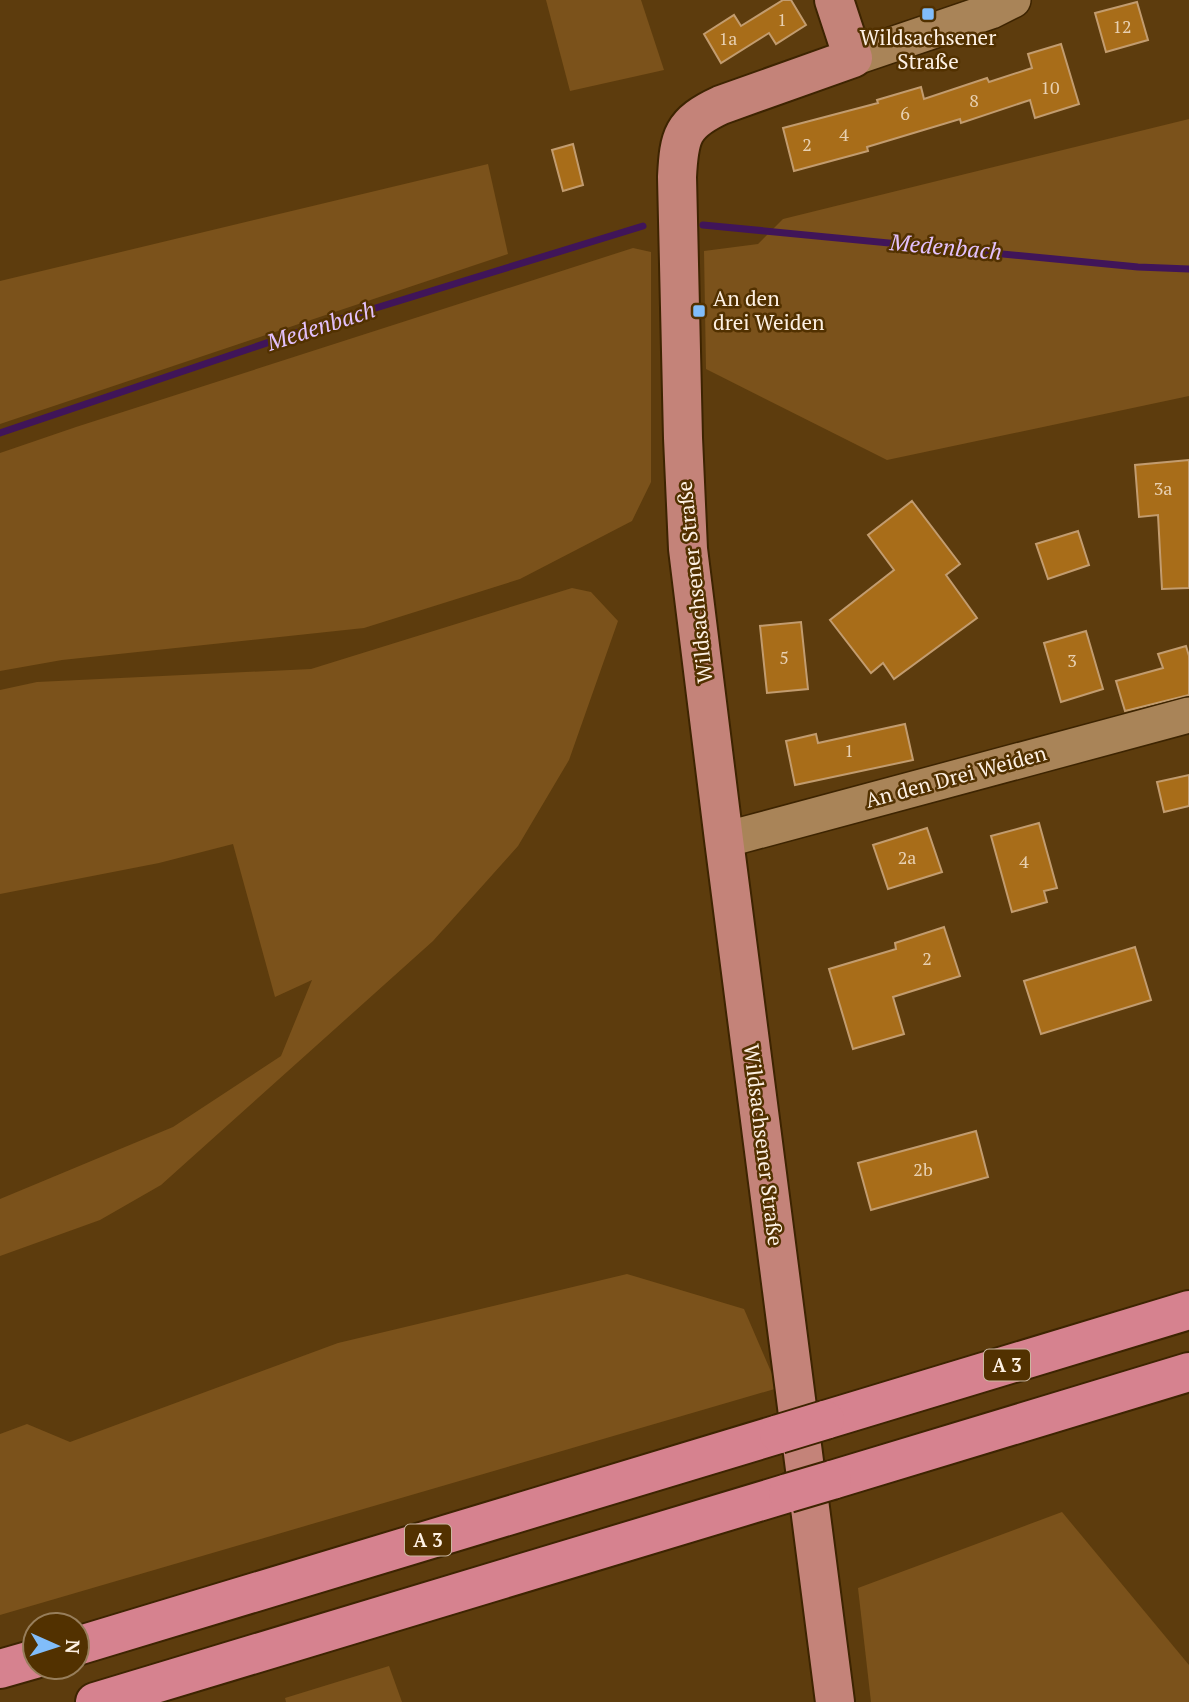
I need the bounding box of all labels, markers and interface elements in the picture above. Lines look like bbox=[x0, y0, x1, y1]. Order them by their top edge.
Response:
marker: Wildsachsener Straße bbox=[920, 6, 936, 22]
house number: 1 bbox=[777, 7, 787, 31]
house number: 12 bbox=[1112, 14, 1132, 38]
place label: Wildsachsener Straße bbox=[860, 23, 996, 75]
house number: 1a bbox=[719, 26, 737, 50]
house number: 10 bbox=[1040, 75, 1060, 99]
house number: 8 bbox=[969, 88, 979, 112]
house number: 6 bbox=[900, 101, 910, 125]
house number: 4 bbox=[839, 122, 849, 146]
house number: 2 bbox=[802, 132, 812, 156]
water label: Medenbach bbox=[888, 226, 1003, 267]
place label: An den drei Weiden bbox=[713, 284, 825, 336]
water label: Medenbach bbox=[262, 293, 379, 358]
marker: An den drei Weiden bbox=[691, 303, 707, 319]
house number: 3a bbox=[1154, 476, 1172, 500]
street label: Wildsachsener Straße bbox=[669, 480, 719, 685]
house number: 5 bbox=[779, 645, 789, 669]
house number: 3 bbox=[1067, 648, 1077, 672]
house number: 1 bbox=[844, 738, 854, 762]
street label: An den Drei Weiden bbox=[862, 738, 1050, 814]
house number: 2a bbox=[898, 845, 916, 869]
house number: 4 bbox=[1019, 849, 1029, 873]
house number: 2 bbox=[922, 946, 932, 970]
street label: Wildsachsener Straße bbox=[738, 1042, 790, 1247]
house number: 2b bbox=[913, 1157, 933, 1181]
road number: A 3 bbox=[984, 1350, 1030, 1380]
road number: A 3 bbox=[405, 1524, 451, 1556]
north arrow bbox=[21, 1611, 91, 1681]
text: N bbox=[61, 1639, 86, 1655]

